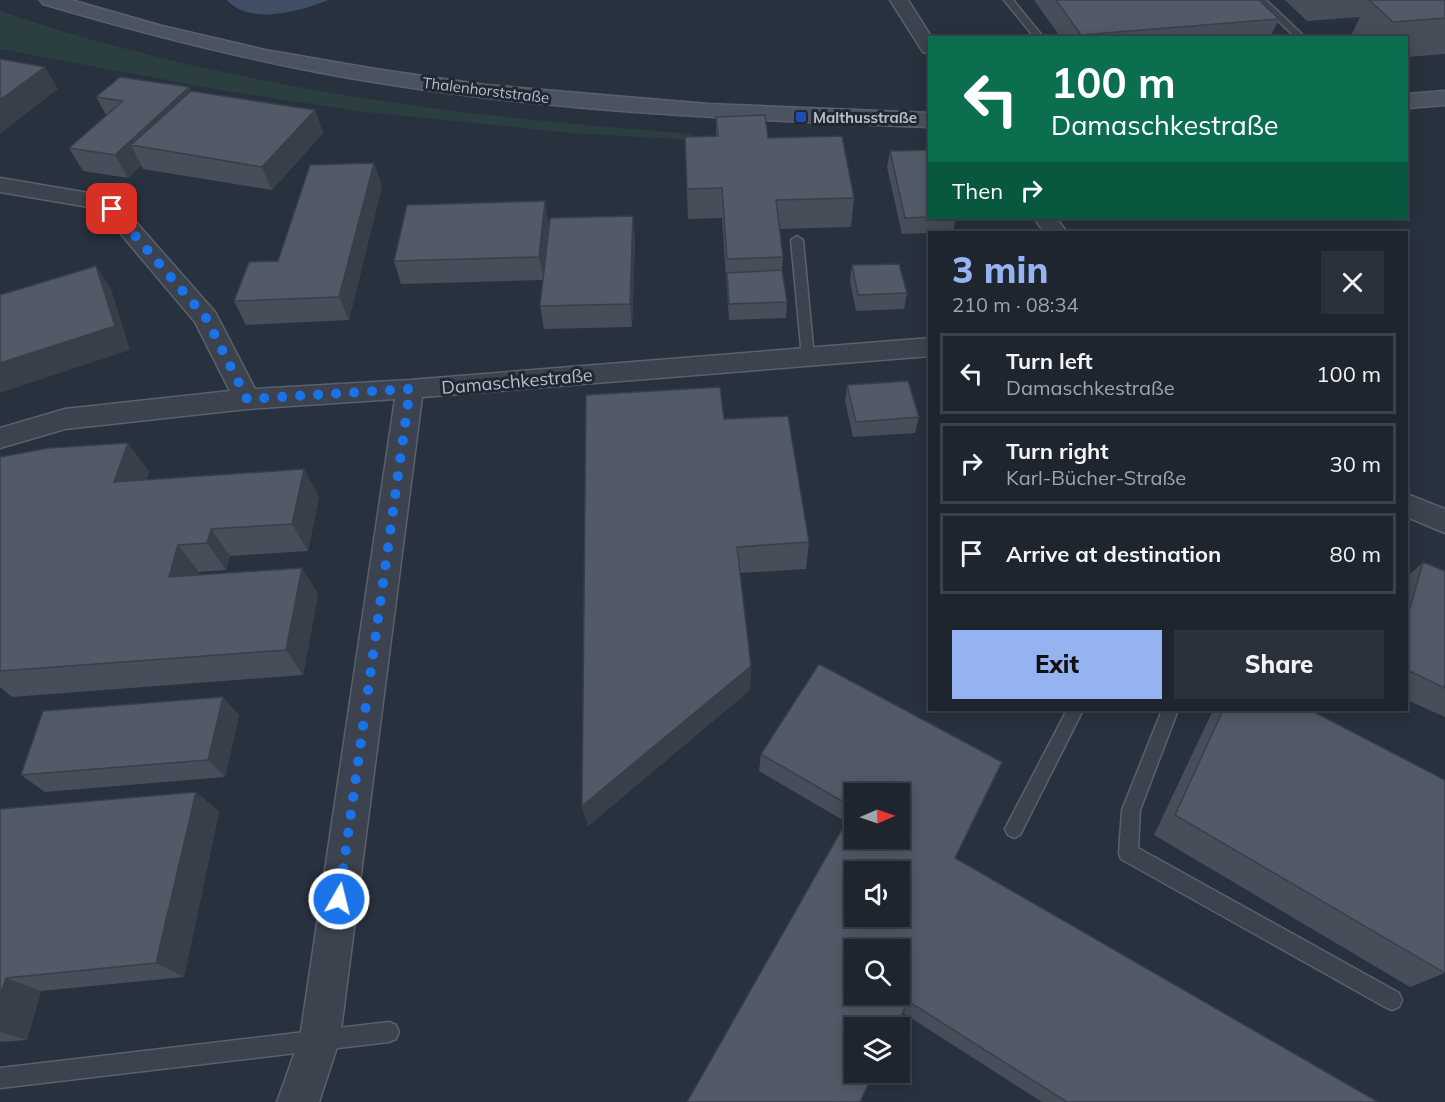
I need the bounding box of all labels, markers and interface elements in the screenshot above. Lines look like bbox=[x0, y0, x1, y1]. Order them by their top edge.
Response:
text: 100 m bbox=[1051, 56, 1176, 109]
icon: left bbox=[952, 60, 1030, 138]
street label: Thalenhorststraße bbox=[422, 73, 550, 107]
place label: Malthusstraße bbox=[813, 108, 917, 127]
text: Damaschkestraße bbox=[1051, 108, 1278, 142]
marker: Malthusstraße bbox=[794, 110, 808, 124]
icon: right bbox=[1015, 174, 1048, 207]
text: Then bbox=[952, 177, 1003, 205]
pin bbox=[86, 183, 137, 234]
icon: arrive bbox=[95, 192, 128, 225]
text: 3 min bbox=[952, 247, 1048, 292]
button: close bbox=[1321, 251, 1384, 314]
text: 210 m · 08:34 bbox=[952, 292, 1078, 317]
text: Turn left bbox=[1006, 347, 1093, 375]
icon: left bbox=[955, 357, 988, 390]
text: 100 m bbox=[1316, 360, 1381, 388]
street label: Damaschkestraße bbox=[440, 363, 594, 399]
text: Damaschkestraße bbox=[1006, 375, 1175, 400]
text: Turn right bbox=[1006, 437, 1109, 465]
icon: right bbox=[955, 447, 988, 480]
text: 30 m bbox=[1330, 450, 1381, 478]
text: Karl-Bücher-Straße bbox=[1006, 465, 1186, 490]
icon: arrive bbox=[955, 537, 988, 570]
text: Arrive at destination bbox=[1006, 540, 1221, 568]
text: 80 m bbox=[1330, 540, 1381, 568]
button: Exit bbox=[952, 630, 1162, 699]
button: Share bbox=[1174, 630, 1384, 699]
north arrow bbox=[844, 783, 910, 849]
map controls bbox=[844, 783, 910, 1083]
button: sound bbox=[844, 861, 910, 927]
position arrow bbox=[307, 867, 371, 931]
button: search bbox=[844, 939, 910, 1005]
button: layers bbox=[844, 1017, 910, 1083]

